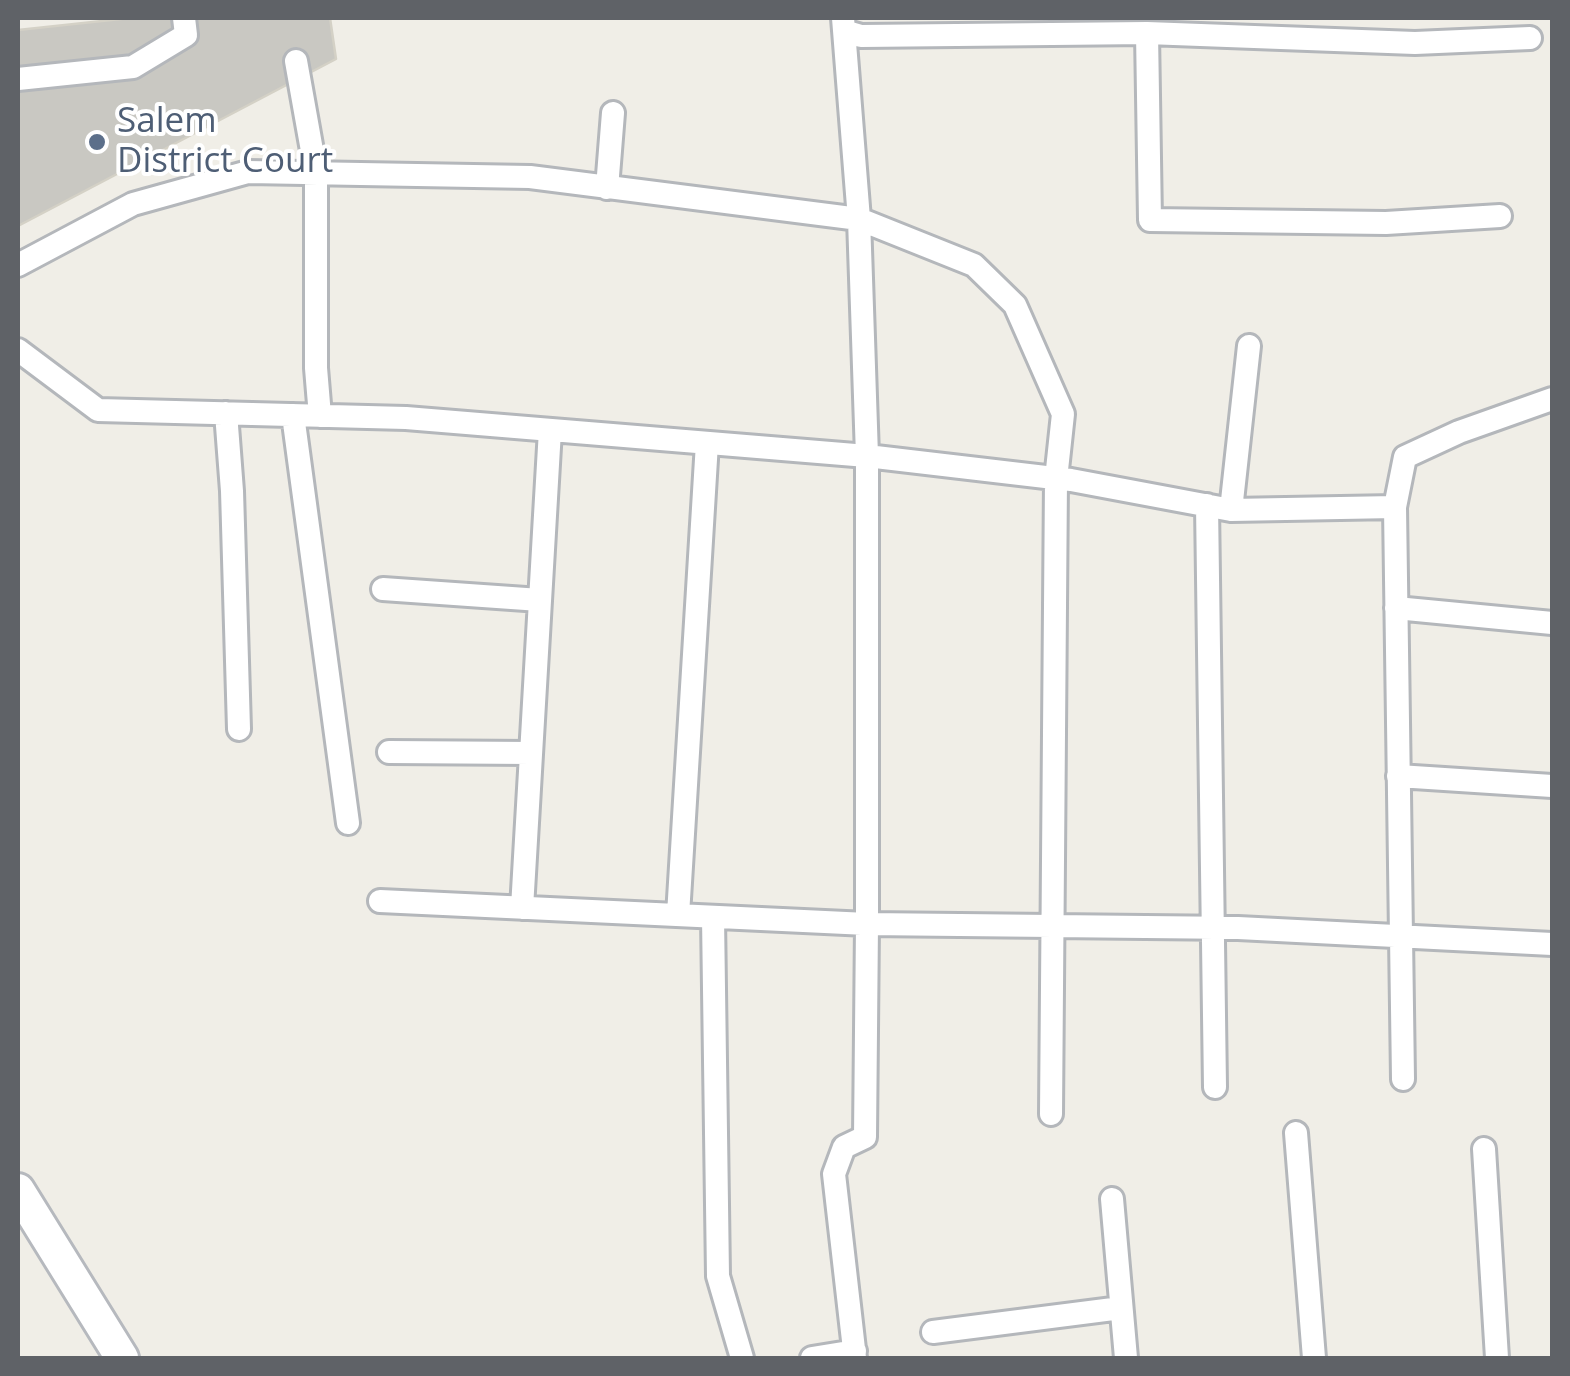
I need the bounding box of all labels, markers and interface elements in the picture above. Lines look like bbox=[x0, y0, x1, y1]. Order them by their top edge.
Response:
place label: Salem District Court bbox=[117, 101, 333, 183]
marker: Salem District Court bbox=[86, 131, 108, 153]

